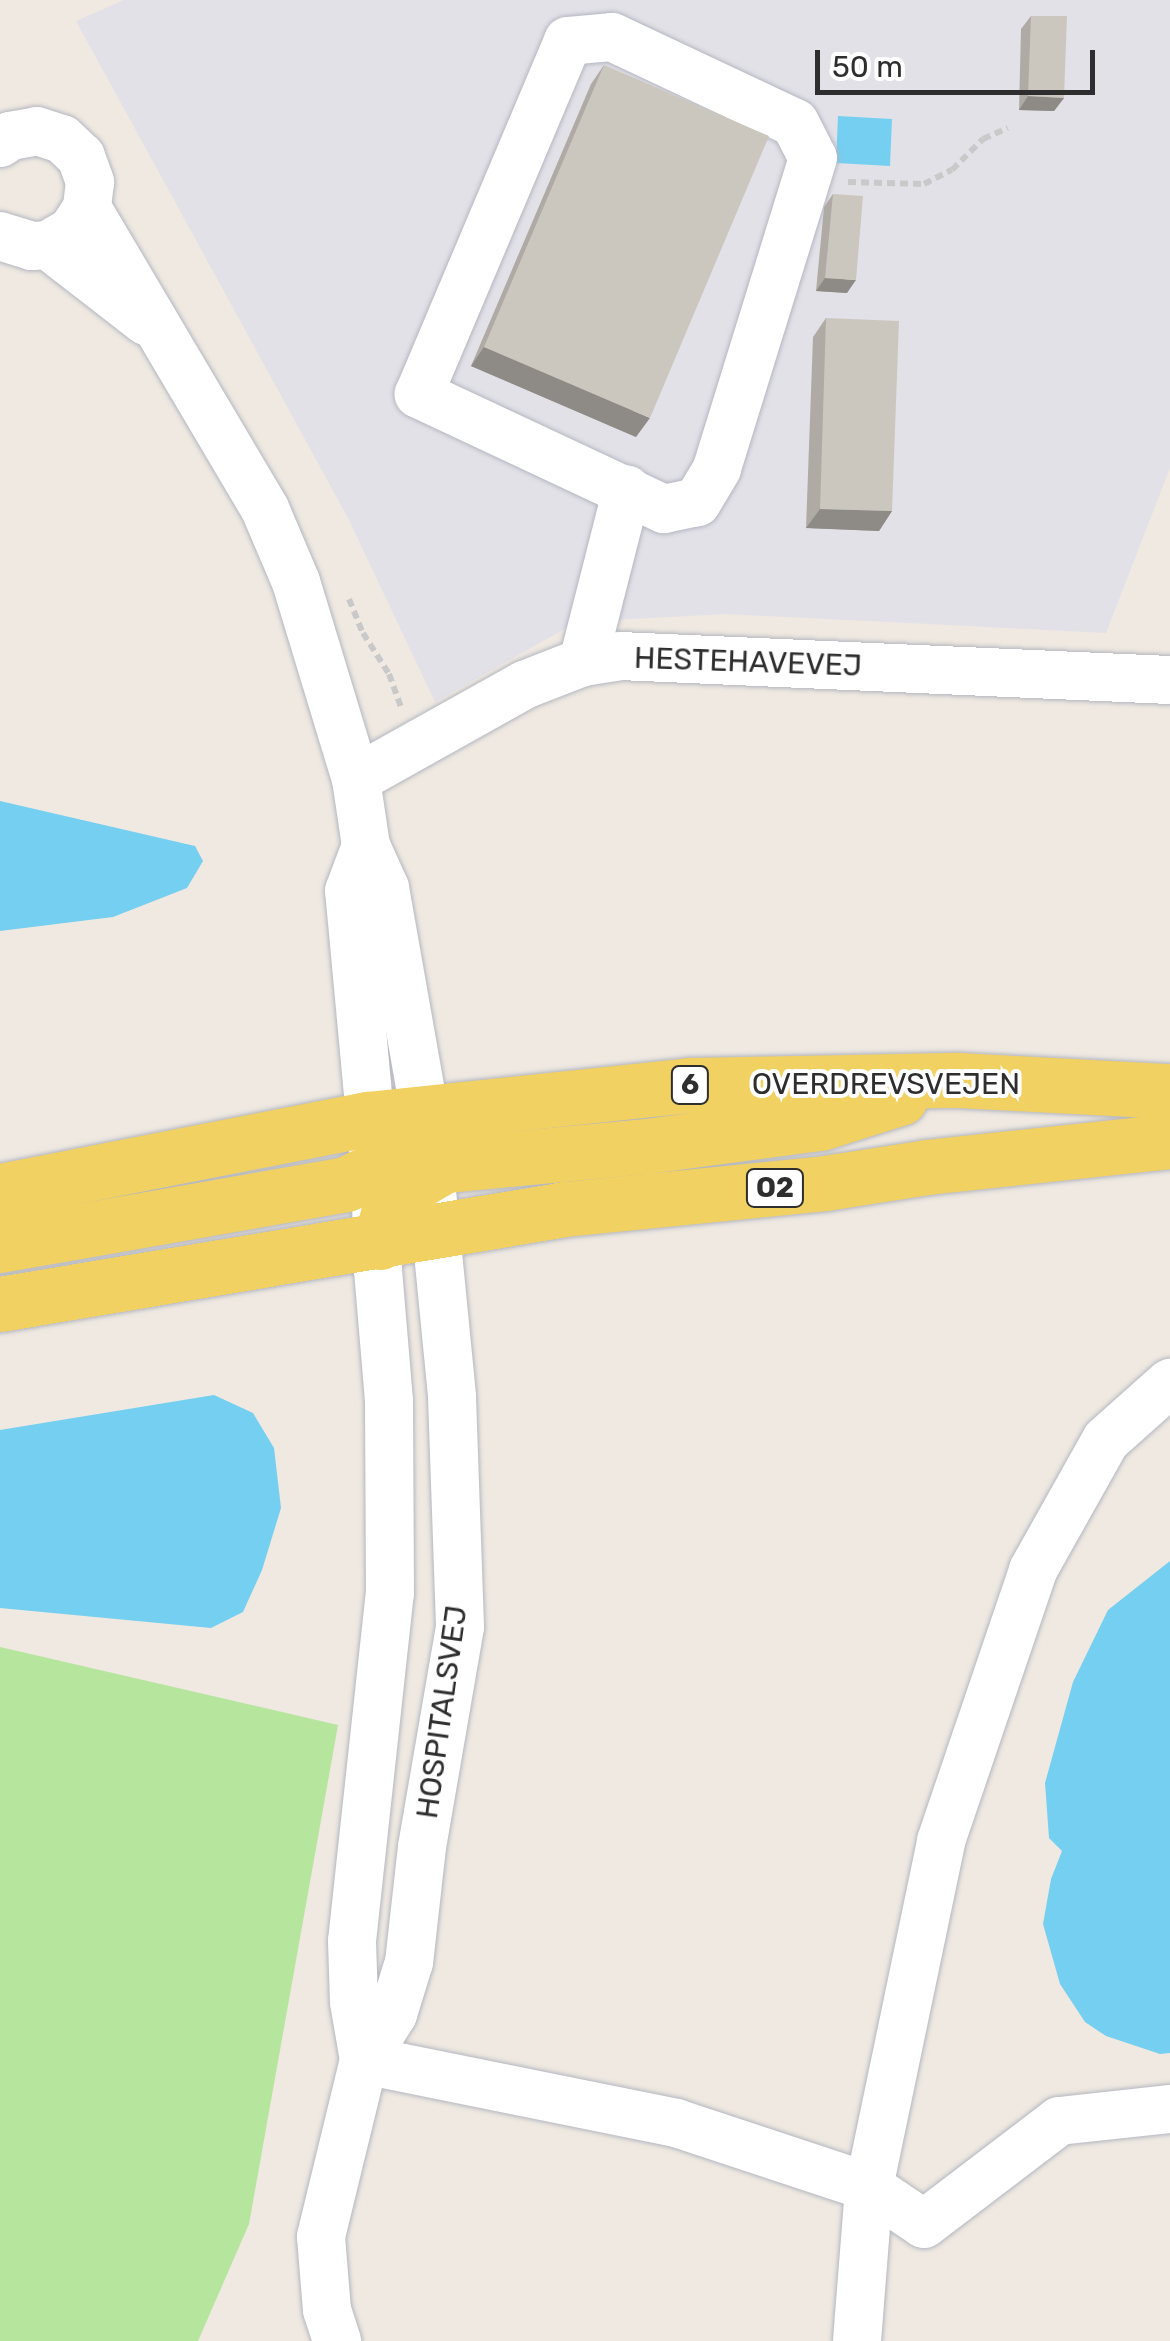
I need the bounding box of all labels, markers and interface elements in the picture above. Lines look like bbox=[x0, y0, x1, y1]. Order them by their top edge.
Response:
scale bar bbox=[820, 30, 1100, 92]
text: 50 m bbox=[832, 49, 903, 85]
street label: HESTEHAVEVEJ bbox=[633, 640, 863, 684]
road number: 6 bbox=[670, 1062, 710, 1108]
street label: OVERDREVSVEJEN bbox=[752, 1066, 1020, 1102]
road number: O2 bbox=[745, 1165, 805, 1211]
street label: HOSPITALSVEJ bbox=[409, 1603, 475, 1821]

